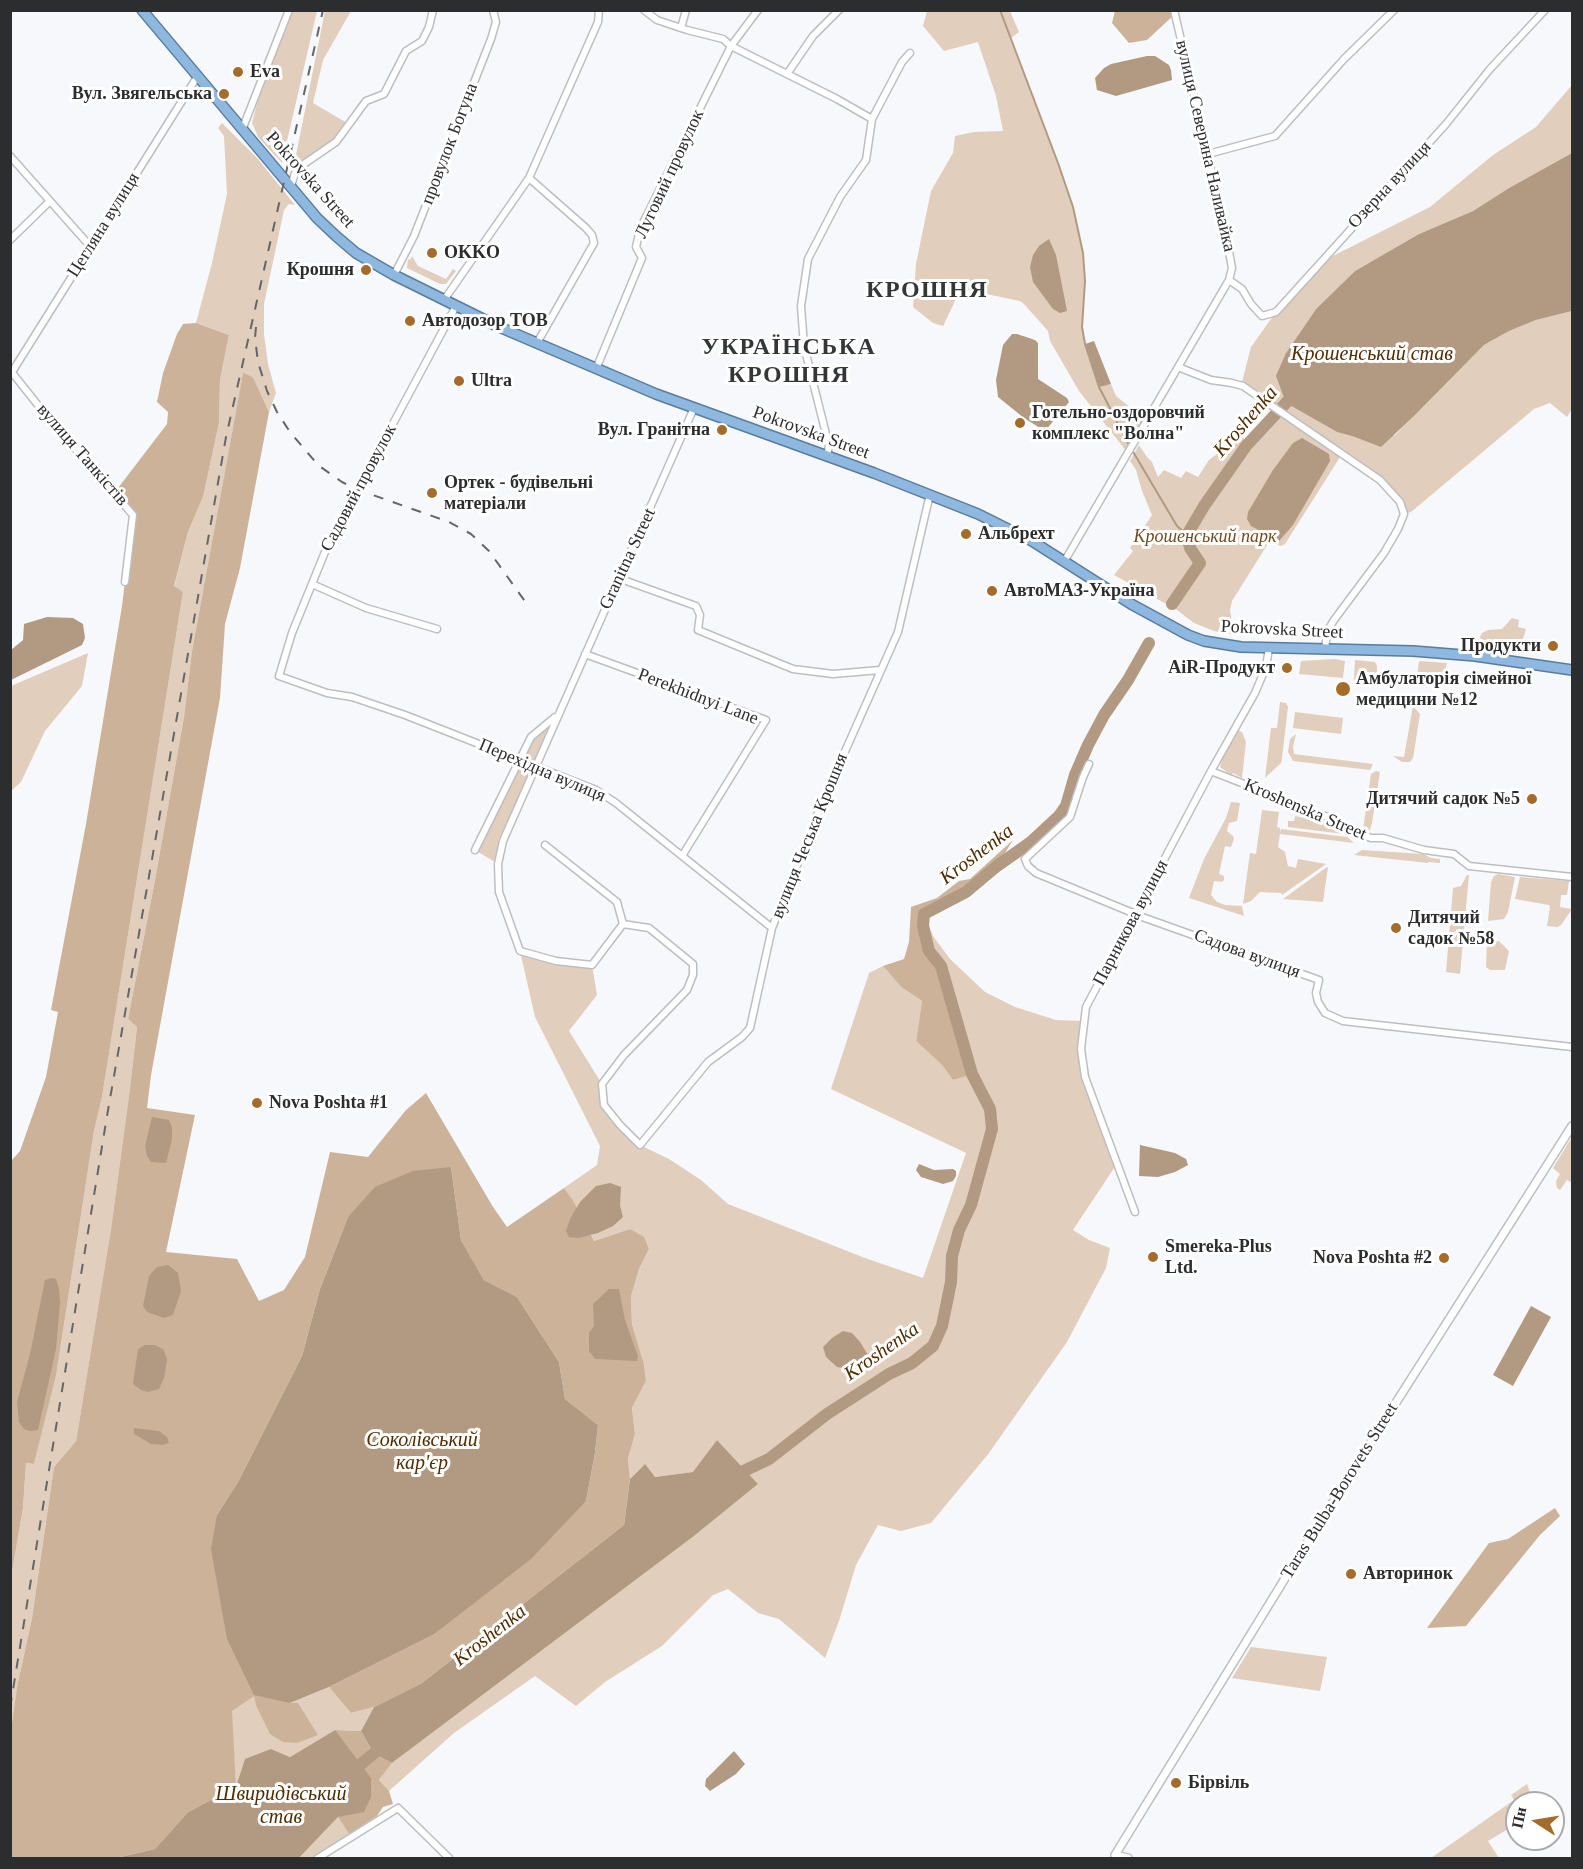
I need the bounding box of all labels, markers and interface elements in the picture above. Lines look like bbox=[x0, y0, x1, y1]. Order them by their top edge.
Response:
street label: вулиця Северина Наливайка bbox=[1170, 38, 1240, 254]
place label: Eva bbox=[250, 61, 280, 83]
marker: Eva bbox=[231, 65, 245, 79]
street label: провулок Богуна bbox=[417, 80, 483, 208]
place label: Вул. Звягельська bbox=[72, 83, 212, 105]
marker: Вул. Звягельська bbox=[217, 87, 231, 101]
street label: Луговий провулок bbox=[631, 106, 709, 242]
street label: Pokrovska Street bbox=[261, 127, 359, 233]
street label: Озерна вулиця bbox=[1344, 137, 1436, 233]
street label: Цегляна вулиця bbox=[63, 169, 145, 281]
place label: OKKO bbox=[444, 242, 500, 264]
marker: OKKO bbox=[425, 246, 439, 260]
place label: Крошня bbox=[287, 259, 354, 281]
marker: Крошня bbox=[359, 263, 373, 277]
district label: КРОШНЯ bbox=[866, 277, 988, 305]
place label: Автодозор ТОВ bbox=[422, 310, 548, 332]
marker: Автодозор ТОВ bbox=[403, 314, 417, 328]
district label: УКРАЇНСЬКА КРОШНЯ bbox=[702, 334, 876, 390]
water label: Крошенський став bbox=[1291, 343, 1453, 367]
place label: Ultra bbox=[471, 370, 512, 392]
marker: Ultra bbox=[452, 374, 466, 388]
water label: Kroshenka bbox=[1209, 382, 1283, 462]
street label: вулиця Танкістів bbox=[32, 399, 132, 511]
street label: Pokrovska Street bbox=[750, 402, 872, 464]
place label: Готельно-оздоровчий комплекс "Волна" bbox=[1032, 402, 1205, 444]
marker: Готельно-оздоровчий комплекс "Волна" bbox=[1013, 416, 1027, 430]
place label: Вул. Гранітна bbox=[598, 419, 710, 441]
street label: Садовий провулок bbox=[316, 421, 402, 555]
marker: Вул. Гранітна bbox=[715, 423, 729, 437]
place label: Ортек - будівельні матеріали bbox=[444, 472, 593, 514]
marker: Ортек - будівельні матеріали bbox=[425, 486, 439, 500]
street label: Granitna Street bbox=[595, 505, 661, 613]
place label: Альбрехт bbox=[978, 523, 1055, 545]
park label: Крошенський парк bbox=[1134, 526, 1276, 548]
marker: Альбрехт bbox=[959, 527, 973, 541]
place label: АвтоМАЗ-Україна bbox=[1004, 580, 1154, 602]
marker: АвтоМАЗ-Україна bbox=[985, 584, 999, 598]
street label: Pokrovska Street bbox=[1220, 616, 1344, 644]
place label: Продукти bbox=[1461, 635, 1541, 657]
marker: Продукти bbox=[1546, 639, 1560, 653]
place label: AiR-Продукт bbox=[1168, 657, 1275, 679]
marker: AiR-Продукт bbox=[1280, 661, 1294, 675]
street label: Perekhidnyi Lane bbox=[635, 664, 761, 730]
place label: Амбулаторія сімейної медицини №12 bbox=[1356, 668, 1532, 710]
marker: Амбулаторія сімейної медицини №12 bbox=[1334, 680, 1352, 698]
street label: Перехідна вулиця bbox=[475, 735, 609, 807]
street label: вулиця Чеська Крошня bbox=[767, 750, 853, 922]
street label: Kroshenska Street bbox=[1240, 774, 1370, 846]
place label: Дитячий садок №5 bbox=[1366, 788, 1520, 810]
marker: Дитячий садок №5 bbox=[1525, 792, 1539, 806]
water label: Kroshenka bbox=[935, 820, 1019, 890]
street label: Парникова вулиця bbox=[1089, 856, 1173, 990]
place label: Дитячий садок №58 bbox=[1408, 907, 1494, 950]
marker: Дитячий садок №58 bbox=[1389, 921, 1403, 935]
street label: Садова вулиця bbox=[1191, 925, 1303, 983]
place label: Nova Poshta #1 bbox=[269, 1092, 388, 1114]
marker: Nova Poshta #1 bbox=[250, 1096, 264, 1110]
place label: Smereka-Plus Ltd. bbox=[1165, 1236, 1272, 1278]
place label: Nova Poshta #2 bbox=[1313, 1247, 1432, 1269]
marker: Smereka-Plus Ltd. bbox=[1146, 1250, 1160, 1264]
marker: Nova Poshta #2 bbox=[1437, 1251, 1451, 1265]
water label: Kroshenka bbox=[840, 1318, 924, 1386]
street label: Taras Bulba-Borovets Street bbox=[1277, 1399, 1403, 1583]
water label: Соколівський кар'єр bbox=[366, 1429, 478, 1476]
place label: Авторинок bbox=[1363, 1563, 1453, 1585]
marker: Авторинок bbox=[1344, 1567, 1358, 1581]
water label: Kroshenka bbox=[449, 1600, 531, 1672]
place label: Бірвіль bbox=[1188, 1772, 1249, 1794]
marker: Бірвіль bbox=[1169, 1776, 1183, 1790]
water label: Швиридівський став bbox=[216, 1783, 346, 1830]
north arrow bbox=[1505, 1791, 1565, 1851]
text: Пн bbox=[1508, 1805, 1529, 1830]

